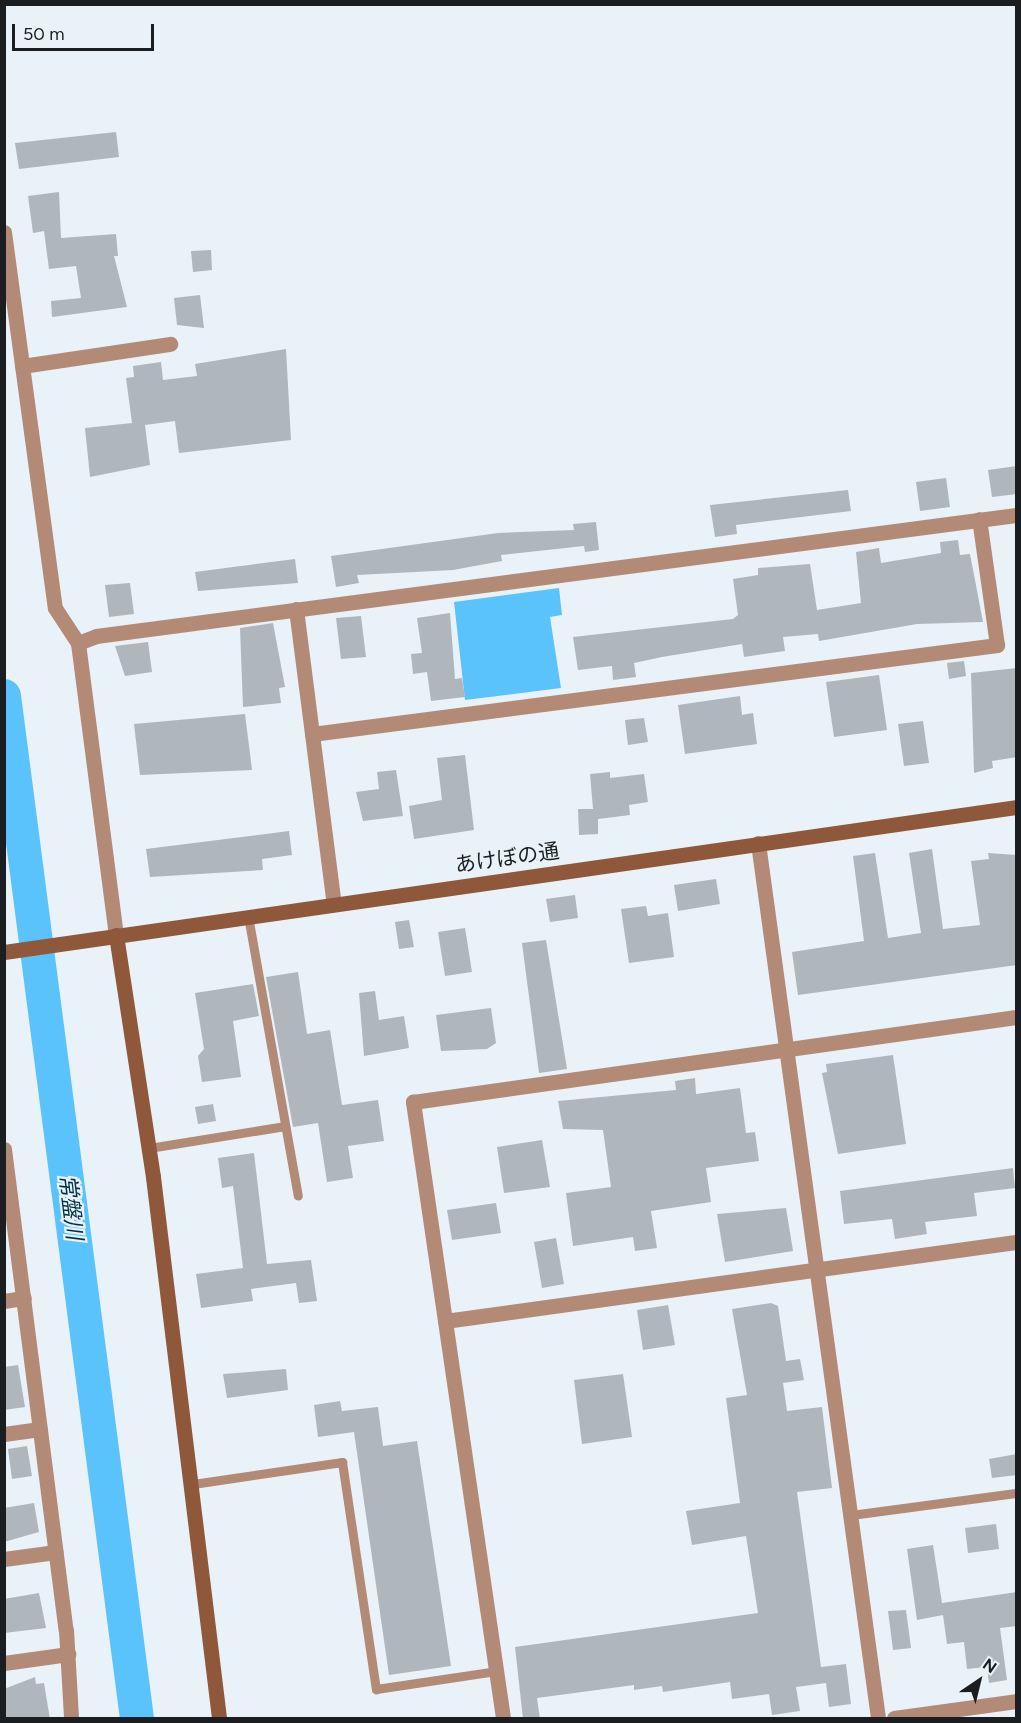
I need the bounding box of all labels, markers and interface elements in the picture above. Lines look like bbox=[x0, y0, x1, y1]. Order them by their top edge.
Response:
scale bar bbox=[15, 12, 158, 50]
text: 50 m bbox=[23, 23, 65, 45]
street label: あけぼの通 bbox=[453, 838, 561, 878]
water label: 常盤川 bbox=[54, 1173, 88, 1241]
north arrow bbox=[949, 1651, 1009, 1711]
text: N bbox=[979, 1655, 1000, 1677]

